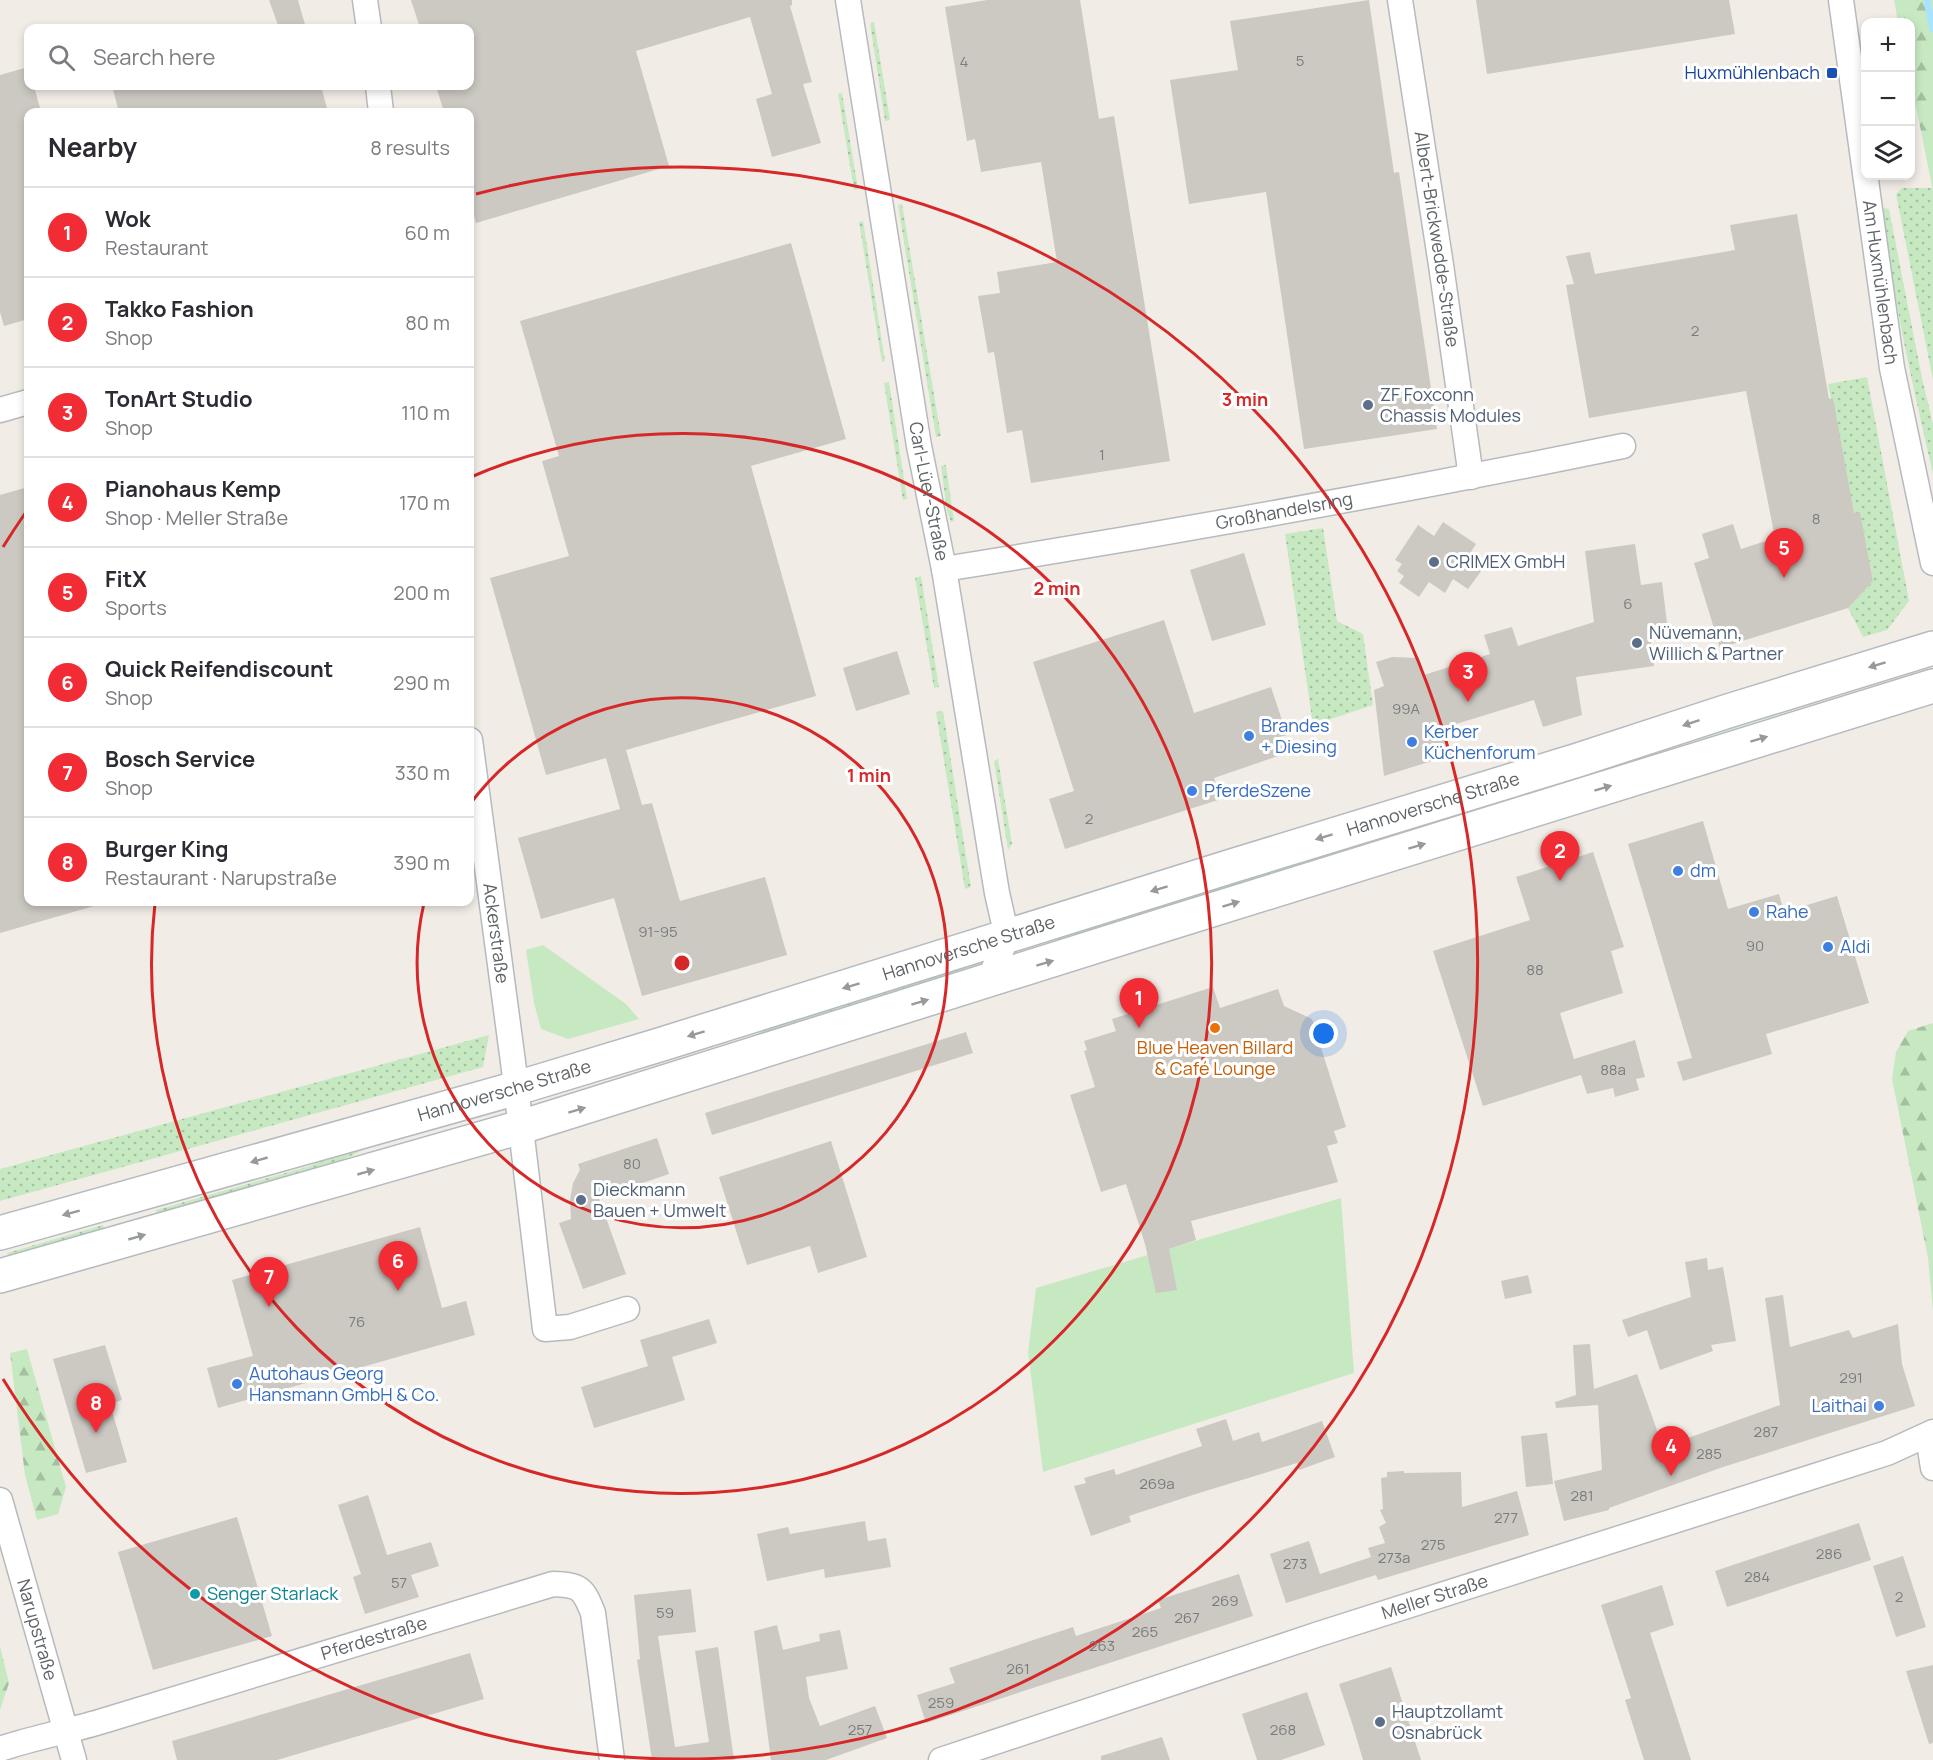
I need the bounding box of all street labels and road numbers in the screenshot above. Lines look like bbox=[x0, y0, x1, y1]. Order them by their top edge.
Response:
street label: Albert-Brickwedde-Straße bbox=[1409, 129, 1465, 349]
street label: Am Huxmühlenbach bbox=[1858, 198, 1904, 366]
street label: Carl-Lüer-Straße bbox=[904, 420, 955, 563]
street label: Großhandelsring bbox=[1214, 486, 1354, 534]
street label: Hannoversche Straße bbox=[1344, 766, 1522, 841]
street label: Ackerstraße bbox=[478, 882, 515, 985]
street label: Hannoversche Straße bbox=[879, 909, 1058, 985]
street label: Hannoversche Straße bbox=[415, 1053, 594, 1126]
street label: Meller Straße bbox=[1378, 1568, 1491, 1624]
street label: Narupstraße bbox=[12, 1576, 64, 1683]
street label: Pferdestraße bbox=[318, 1610, 430, 1665]

